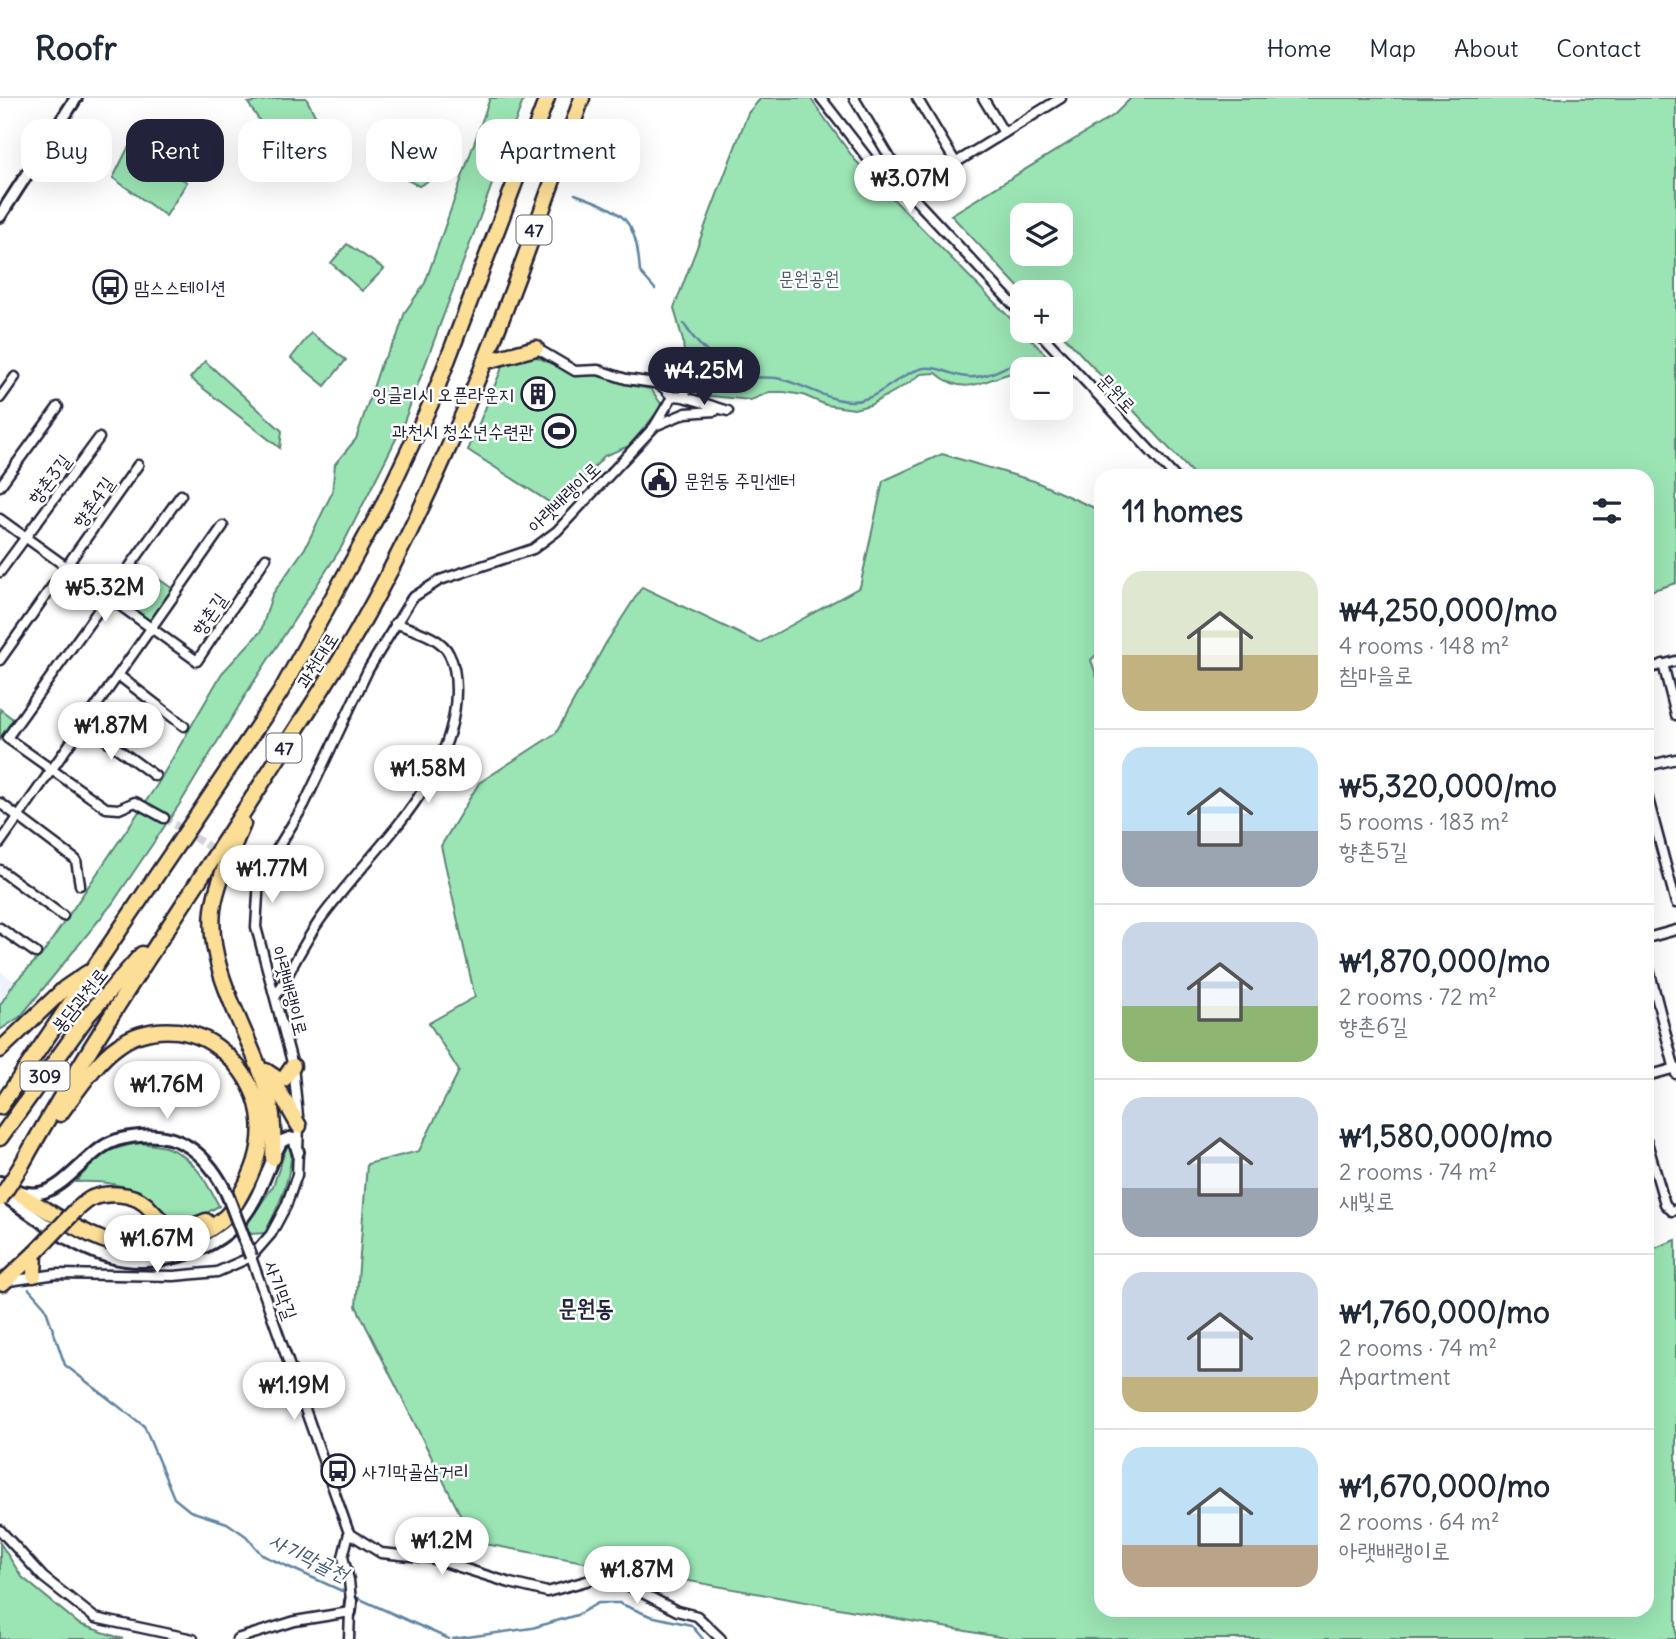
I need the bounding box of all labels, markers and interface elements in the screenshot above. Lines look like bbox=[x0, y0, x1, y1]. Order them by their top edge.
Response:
text: Roofr bbox=[35, 27, 117, 69]
text: Home bbox=[1267, 33, 1331, 63]
text: Map bbox=[1369, 33, 1416, 63]
text: About bbox=[1454, 33, 1518, 63]
text: Contact bbox=[1556, 33, 1641, 63]
chip: Buy bbox=[21, 119, 112, 182]
chip: Rent bbox=[126, 119, 224, 182]
chip: Filters bbox=[238, 119, 352, 182]
chip: New bbox=[366, 119, 462, 182]
chip: Apartment bbox=[476, 119, 640, 182]
pin: ₩3.07M bbox=[853, 156, 967, 215]
text: ₩3.07M bbox=[870, 163, 950, 192]
map controls bbox=[1010, 203, 1073, 420]
button: layers bbox=[1010, 203, 1073, 266]
road number: 47 bbox=[516, 216, 552, 244]
park label: 문원공원 bbox=[778, 266, 840, 290]
bus stop icon: 맘스스테이션 bbox=[91, 268, 129, 306]
place label: 맘스스테이션 bbox=[134, 275, 226, 299]
button: + bbox=[1010, 280, 1073, 343]
pin: ₩4.25M bbox=[647, 348, 761, 407]
text: ₩4.25M bbox=[664, 355, 744, 384]
button: − bbox=[1010, 357, 1073, 420]
street label: 문원로 bbox=[1093, 368, 1141, 418]
building icon: 잉글리시 오픈라운지 bbox=[519, 375, 557, 413]
place label: 잉글리시 오픈라운지 bbox=[372, 382, 514, 406]
sports icon: 과천시 청소년수련관 bbox=[540, 412, 578, 450]
place label: 과천시 청소년수련관 bbox=[392, 419, 534, 443]
street label: 향촌3길 bbox=[22, 449, 76, 509]
street label: 아랫배랭이로 bbox=[523, 457, 605, 537]
public building icon: 문원동 주민센터 bbox=[640, 461, 678, 499]
place label: 문원동 주민센터 bbox=[684, 468, 796, 492]
street label: 향촌4길 bbox=[67, 472, 119, 532]
text: 11 homes bbox=[1122, 492, 1243, 530]
icon: filters bbox=[1588, 492, 1626, 530]
pin: ₩5.32M bbox=[48, 564, 162, 624]
text: ₩5.32M bbox=[65, 572, 145, 601]
street label: 향촌길 bbox=[186, 588, 232, 640]
text: ₩4,250,000/mo bbox=[1339, 591, 1557, 629]
icon: home bbox=[1178, 599, 1262, 683]
street label: 과천대로 bbox=[291, 628, 343, 692]
text: 4 rooms · 148 m² bbox=[1339, 631, 1509, 660]
text: 참마을로 bbox=[1339, 660, 1413, 689]
pin: ₩1.87M bbox=[54, 702, 168, 762]
text: ₩1.87M bbox=[74, 710, 148, 739]
road number: 47 bbox=[266, 734, 302, 762]
pin: ₩1.58M bbox=[371, 746, 485, 805]
text: ₩1.58M bbox=[390, 753, 466, 782]
text: ₩5,320,000/mo bbox=[1339, 767, 1557, 805]
icon: home bbox=[1178, 775, 1262, 859]
text: 5 rooms · 183 m² bbox=[1339, 807, 1509, 836]
text: 향촌5길 bbox=[1339, 836, 1408, 865]
pin: ₩1.77M bbox=[215, 846, 329, 905]
text: ₩1.77M bbox=[236, 853, 308, 882]
text: ₩1,870,000/mo bbox=[1339, 942, 1550, 980]
street label: 아랫배랭이로 bbox=[267, 944, 313, 1038]
icon: home bbox=[1178, 950, 1262, 1034]
street label: 봉담과천로 bbox=[46, 963, 112, 1037]
text: 2 rooms · 72 m² bbox=[1339, 982, 1497, 1011]
text: 향촌6길 bbox=[1339, 1011, 1408, 1040]
road number: 309 bbox=[20, 1062, 70, 1091]
pin: ₩1.76M bbox=[110, 1062, 224, 1121]
text: ₩1.76M bbox=[130, 1069, 204, 1098]
text: ₩1,580,000/mo bbox=[1339, 1117, 1553, 1155]
icon: home bbox=[1178, 1125, 1262, 1209]
text: 2 rooms · 74 m² bbox=[1339, 1157, 1497, 1186]
text: 새빛로 bbox=[1339, 1186, 1395, 1215]
pin: ₩1.67M bbox=[100, 1216, 214, 1275]
text: ₩1.67M bbox=[120, 1223, 194, 1252]
street label: 사기막길 bbox=[259, 1257, 303, 1323]
district label: 문원동 bbox=[558, 1293, 614, 1322]
text: ₩1,760,000/mo bbox=[1339, 1293, 1550, 1331]
icon: home bbox=[1178, 1300, 1262, 1384]
text: 2 rooms · 74 m² bbox=[1339, 1333, 1497, 1362]
pin: ₩1.19M bbox=[237, 1362, 351, 1422]
text: Apartment bbox=[1339, 1362, 1451, 1391]
text: ₩1.19M bbox=[258, 1370, 330, 1399]
bus stop icon: 사기막골삼거리 bbox=[319, 1452, 357, 1490]
place label: 사기막골삼거리 bbox=[362, 1459, 469, 1483]
text: ₩1,670,000/mo bbox=[1339, 1467, 1550, 1505]
icon: home bbox=[1178, 1475, 1262, 1559]
text: 2 rooms · 64 m² bbox=[1339, 1507, 1500, 1536]
pin: ₩1.2M bbox=[393, 1518, 491, 1577]
text: ₩1.2M bbox=[411, 1525, 473, 1554]
water label: 사기막골천 bbox=[265, 1526, 355, 1589]
text: 아랫배랭이로 bbox=[1339, 1536, 1450, 1565]
pin: ₩1.87M bbox=[580, 1546, 694, 1606]
text: ₩1.87M bbox=[600, 1554, 674, 1583]

